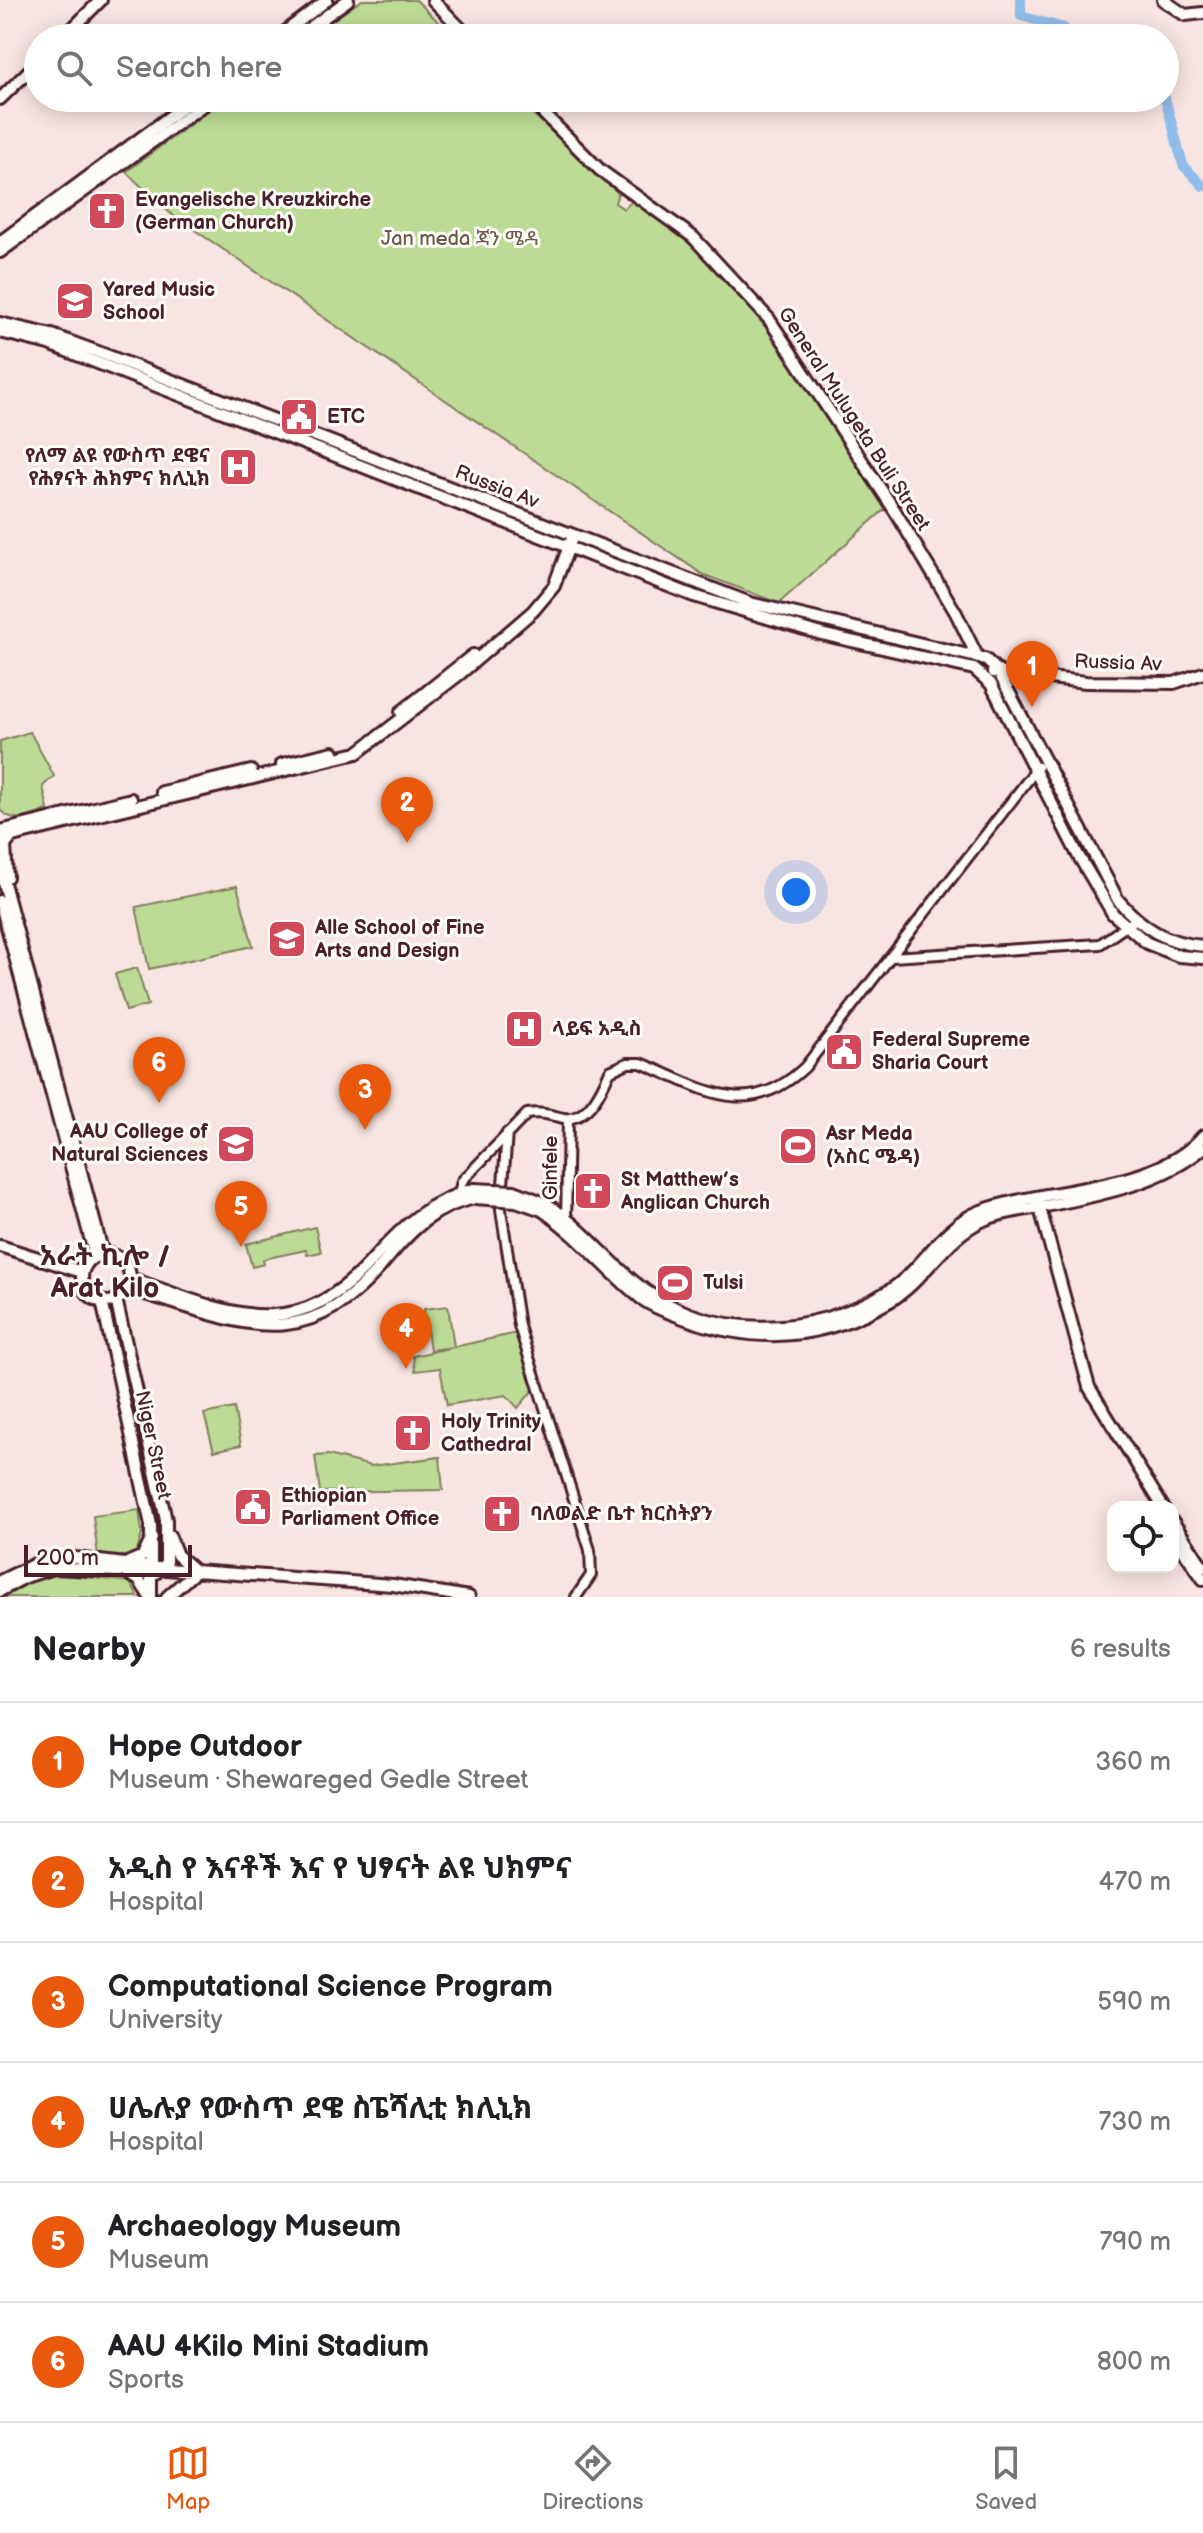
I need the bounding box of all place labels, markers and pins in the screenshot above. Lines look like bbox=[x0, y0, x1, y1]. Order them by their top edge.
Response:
place label: Evangelische Kreuzkirche (German Church) bbox=[135, 188, 371, 235]
church icon: Evangelische Kreuzkirche (German Church) bbox=[86, 190, 128, 232]
place label: Yared Music School bbox=[103, 278, 215, 325]
school or university icon: Yared Music School bbox=[54, 280, 96, 322]
public building icon: ETC bbox=[278, 396, 320, 438]
place label: ETC bbox=[327, 405, 365, 429]
place label: የለማ ልዩ የውስጥ ደዌና የሕፃናት ሕክምና ክሊኒክ bbox=[25, 444, 210, 491]
hospital icon: የለማ ልዩ የውስጥ ደዌና የሕፃናት ሕክምና ክሊኒክ bbox=[217, 446, 259, 488]
pin: 1 bbox=[1006, 641, 1058, 707]
pin: 2 bbox=[381, 777, 433, 843]
place label: Alle School of Fine Arts and Design bbox=[314, 916, 484, 963]
school or university icon: Alle School of Fine Arts and Design bbox=[266, 918, 308, 960]
hospital icon: ላይፍ አዲስ bbox=[503, 1008, 545, 1050]
place label: ላይፍ አዲስ bbox=[552, 1017, 642, 1041]
place label: Federal Supreme Sharia Court bbox=[872, 1028, 1030, 1075]
public building icon: Federal Supreme Sharia Court bbox=[823, 1031, 865, 1073]
pin: 6 bbox=[133, 1037, 185, 1103]
pin: 3 bbox=[339, 1064, 391, 1130]
place label: AAU College of Natural Sciences bbox=[51, 1120, 209, 1167]
place label: Asr Meda (አስር ሜዳ) bbox=[825, 1122, 920, 1169]
school or university icon: AAU College of Natural Sciences bbox=[215, 1123, 257, 1165]
sports icon: Asr Meda (አስር ሜዳ) bbox=[777, 1125, 819, 1167]
place label: St Matthew’s Anglican Church bbox=[620, 1168, 770, 1215]
church icon: St Matthew’s Anglican Church bbox=[572, 1170, 614, 1212]
pin: 5 bbox=[215, 1181, 267, 1247]
sports icon: Tulsi bbox=[654, 1262, 696, 1304]
place label: Tulsi bbox=[703, 1271, 743, 1295]
pin: 4 bbox=[380, 1303, 432, 1369]
place label: Holy Trinity Cathedral bbox=[441, 1410, 542, 1457]
church icon: Holy Trinity Cathedral bbox=[392, 1412, 434, 1454]
place label: Ethiopian Parliament Office bbox=[281, 1484, 439, 1531]
public building icon: Ethiopian Parliament Office bbox=[232, 1486, 274, 1528]
church icon: ባለወልድ ቤተ ክርስትያን bbox=[481, 1493, 523, 1535]
place label: ባለወልድ ቤተ ክርስትያን bbox=[530, 1502, 713, 1526]

